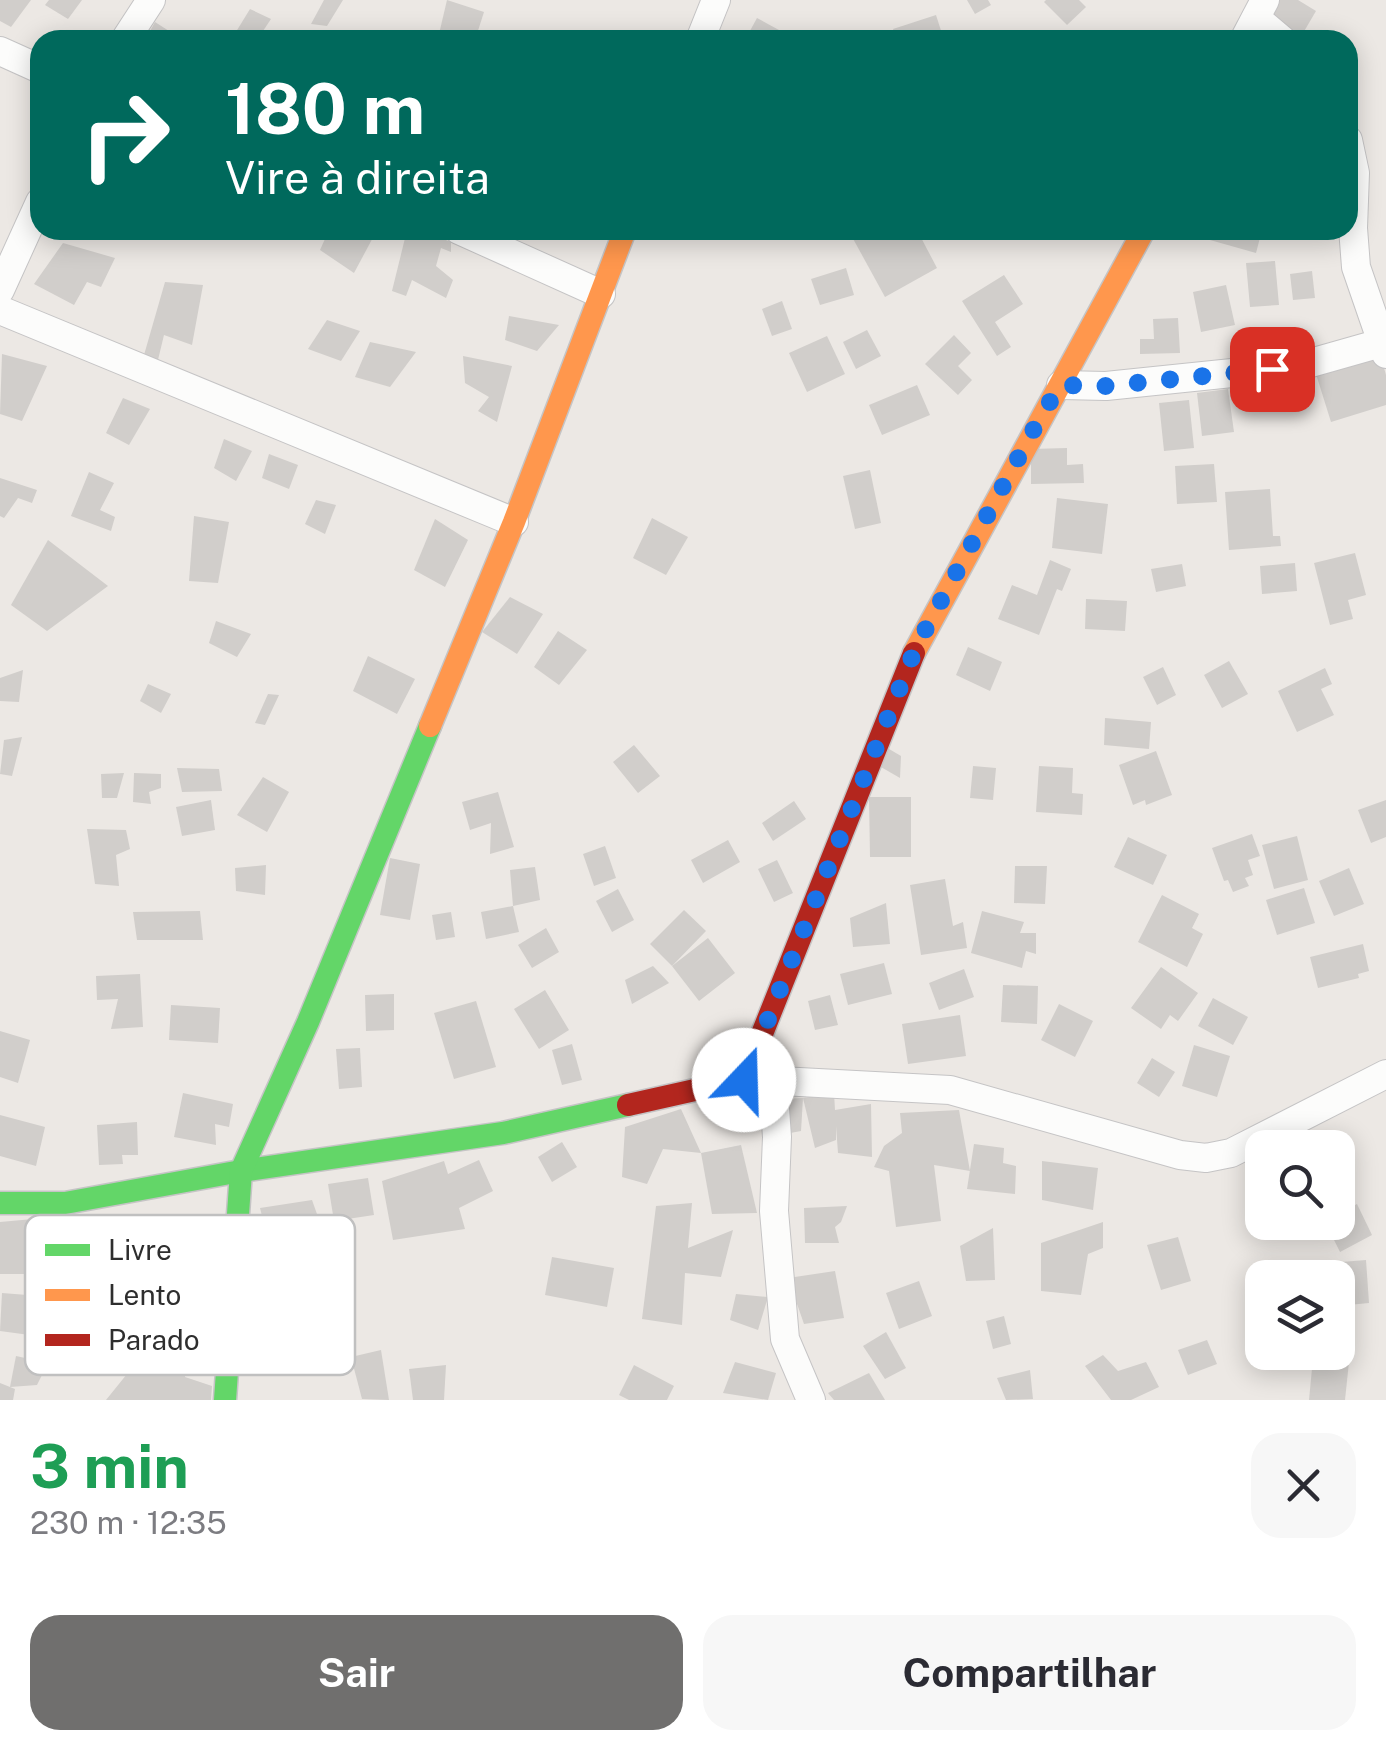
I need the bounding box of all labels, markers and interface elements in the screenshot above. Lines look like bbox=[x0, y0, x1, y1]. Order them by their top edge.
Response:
text: 180 m bbox=[225, 67, 425, 150]
icon: right bbox=[60, 70, 190, 200]
text: Vire à direita bbox=[225, 151, 490, 204]
pin bbox=[1230, 327, 1315, 412]
icon: arrive bbox=[1245, 342, 1300, 397]
position arrow bbox=[692, 1028, 796, 1132]
map controls bbox=[1245, 1130, 1355, 1370]
button: search bbox=[1245, 1130, 1355, 1240]
legend bbox=[25, 1215, 355, 1375]
text: Livre bbox=[108, 1233, 172, 1266]
button: layers bbox=[1245, 1260, 1355, 1370]
text: Lento bbox=[108, 1278, 181, 1311]
text: Parado bbox=[108, 1323, 200, 1356]
text: 3 min bbox=[30, 1431, 189, 1502]
button: close bbox=[1251, 1433, 1356, 1538]
text: 230 m · 12:35 bbox=[30, 1504, 227, 1541]
button: Sair bbox=[30, 1615, 683, 1730]
button: Compartilhar bbox=[703, 1615, 1356, 1730]

